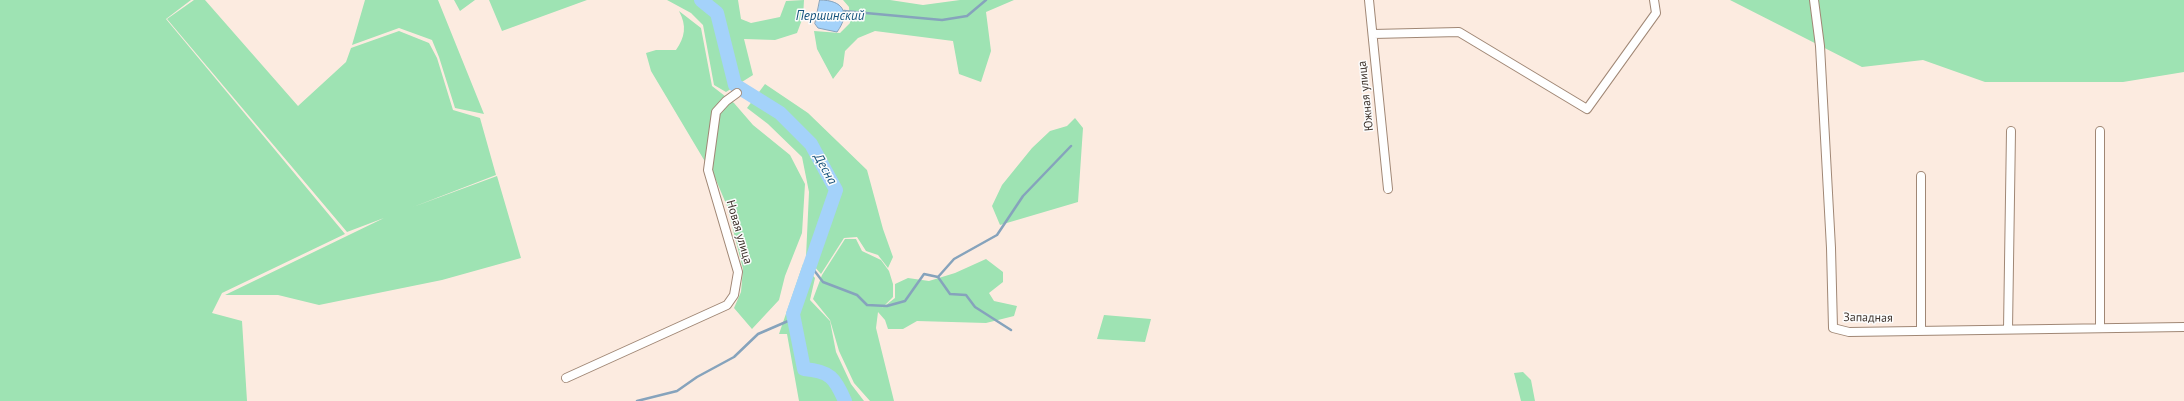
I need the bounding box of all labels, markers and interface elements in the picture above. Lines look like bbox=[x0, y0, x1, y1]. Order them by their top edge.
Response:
water label: Першинский bbox=[796, 8, 864, 24]
street label: Южная улица bbox=[1355, 60, 1377, 132]
water label: Десна bbox=[810, 151, 840, 187]
street label: Новая улица bbox=[723, 198, 755, 266]
street label: Западная bbox=[1843, 310, 1893, 326]

